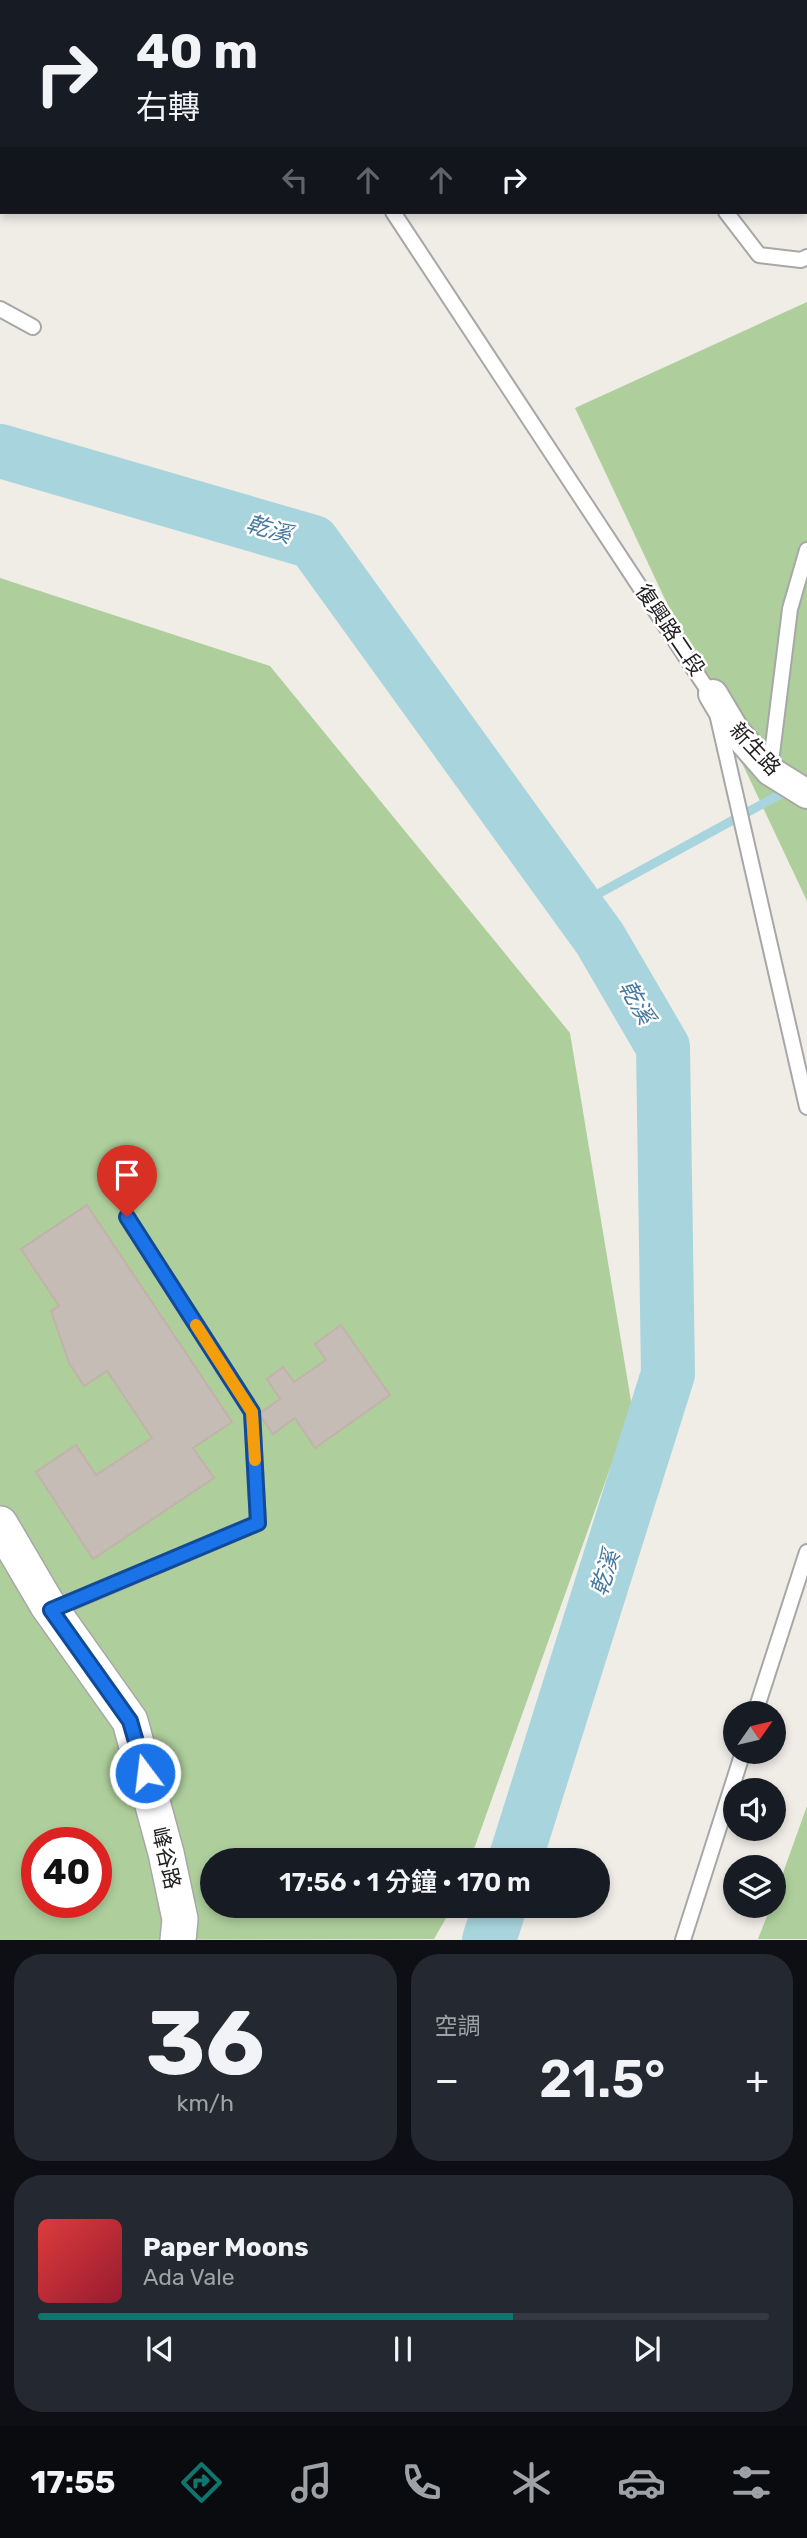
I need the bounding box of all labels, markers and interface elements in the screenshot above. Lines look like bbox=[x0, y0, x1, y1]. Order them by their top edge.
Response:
text: 40 m bbox=[136, 22, 258, 80]
icon: right bbox=[21, 28, 112, 119]
text: 右轉 bbox=[136, 88, 200, 126]
icon: left bbox=[276, 161, 314, 199]
icon: ahead bbox=[349, 161, 387, 199]
icon: ahead bbox=[422, 161, 460, 199]
icon: right bbox=[495, 161, 533, 199]
water label: 乾溪 bbox=[243, 509, 298, 550]
street label: 復興路二段 bbox=[631, 579, 710, 680]
street label: 新生路 bbox=[725, 717, 786, 780]
water label: 乾溪 bbox=[613, 975, 662, 1032]
pin bbox=[97, 1145, 157, 1217]
icon: arrive bbox=[108, 1156, 146, 1194]
water label: 乾溪 bbox=[585, 1544, 626, 1599]
north arrow bbox=[723, 1701, 786, 1764]
map controls bbox=[723, 1701, 786, 1918]
position arrow bbox=[108, 1736, 182, 1810]
button: sound bbox=[723, 1778, 786, 1841]
street label: 峰谷路 bbox=[147, 1824, 186, 1891]
speed limit sign: 40 bbox=[21, 1827, 112, 1918]
button: layers bbox=[723, 1855, 786, 1918]
text: 17:56 · 1 分鐘 · 170 m bbox=[279, 1867, 531, 1898]
text: 36 bbox=[146, 1989, 265, 2097]
text: 空調 bbox=[435, 2012, 481, 2040]
text: 21.5° bbox=[539, 2048, 665, 2110]
text: − bbox=[435, 2057, 459, 2103]
text: + bbox=[745, 2057, 769, 2103]
text: km/h bbox=[177, 2089, 234, 2117]
text: Paper Moons bbox=[143, 2232, 309, 2263]
text: Ada Vale bbox=[143, 2263, 235, 2291]
icon: previous bbox=[141, 2330, 179, 2368]
icon: pause bbox=[384, 2330, 422, 2368]
icon: next bbox=[628, 2330, 666, 2368]
icon: directions bbox=[177, 2458, 226, 2507]
icon: music bbox=[287, 2458, 336, 2507]
icon: phone bbox=[397, 2458, 446, 2507]
icon: climate bbox=[507, 2458, 556, 2507]
icon: car bbox=[617, 2458, 666, 2507]
icon: filters bbox=[727, 2458, 776, 2507]
text: 17:55 bbox=[31, 2463, 116, 2501]

